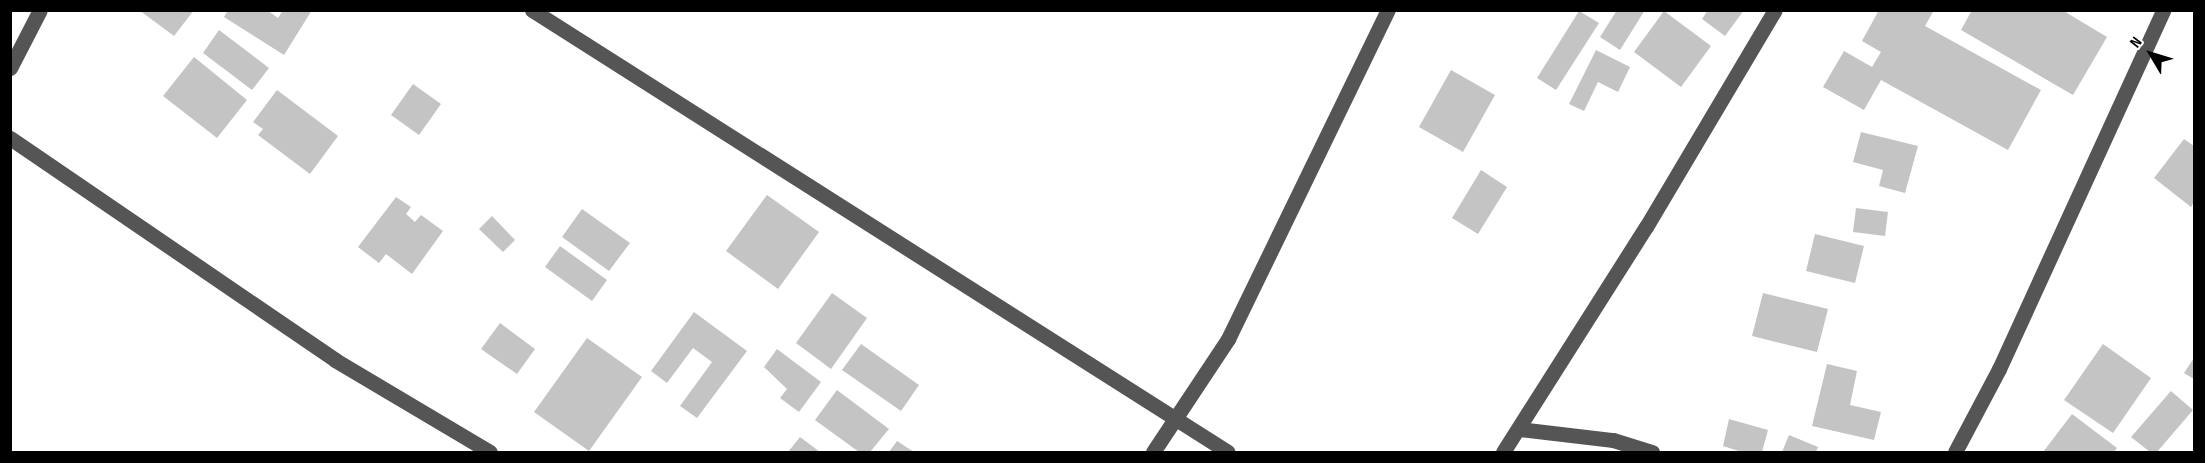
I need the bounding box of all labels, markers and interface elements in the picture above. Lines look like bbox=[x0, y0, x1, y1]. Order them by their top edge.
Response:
north arrow bbox=[2121, 24, 2181, 84]
text: N bbox=[2126, 33, 2147, 52]

